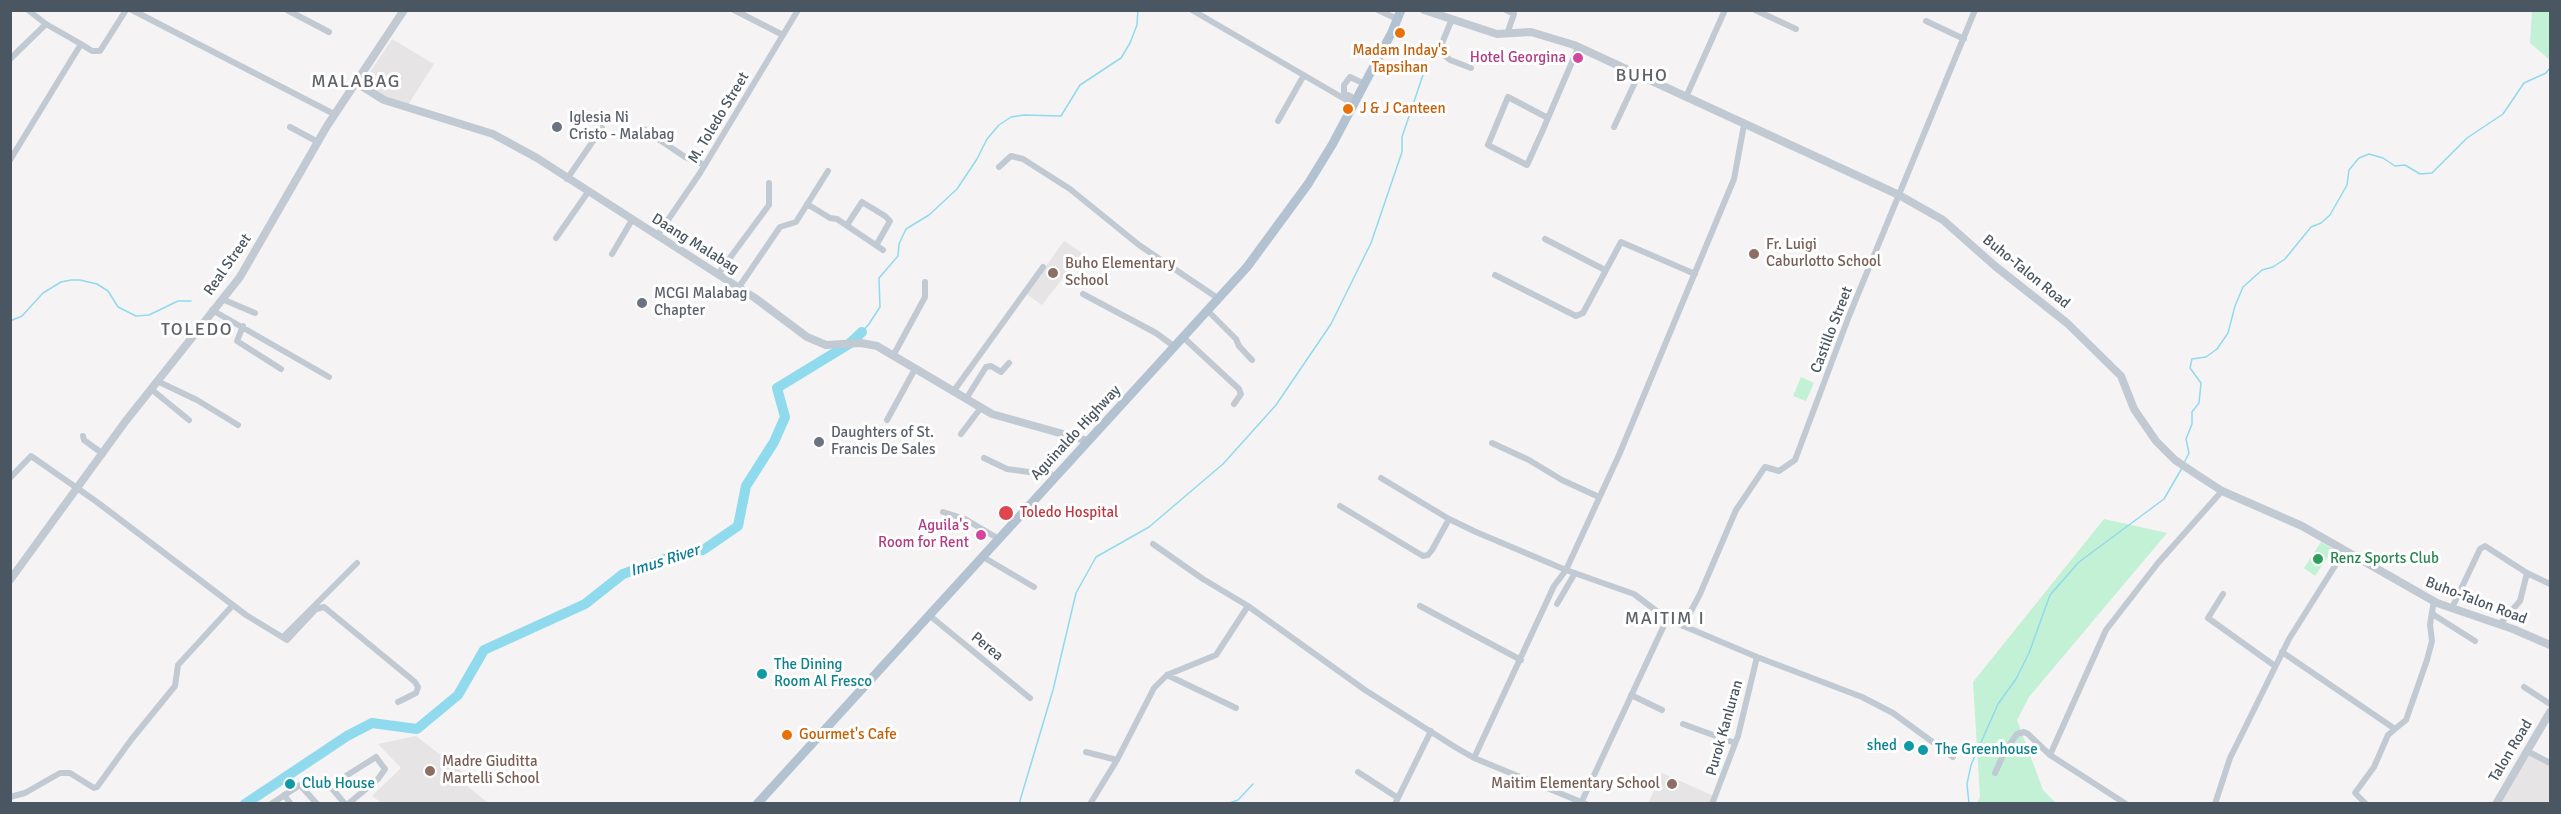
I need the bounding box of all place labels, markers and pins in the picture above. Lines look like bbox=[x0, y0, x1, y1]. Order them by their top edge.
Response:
marker: Madam Inday's Tapsihan bbox=[1393, 26, 1407, 40]
place label: Madam Inday's Tapsihan bbox=[1352, 42, 1448, 77]
place label: Hotel Georgina bbox=[1470, 49, 1566, 67]
marker: Hotel Georgina bbox=[1571, 51, 1585, 65]
place label: J & J Canteen bbox=[1360, 100, 1446, 118]
marker: J & J Canteen bbox=[1341, 102, 1355, 116]
place label: Iglesia Ni Cristo - Malabag bbox=[569, 109, 674, 144]
marker: Iglesia Ni Cristo - Malabag bbox=[550, 120, 564, 134]
place label: Fr. Luigi Caburlotto School bbox=[1766, 236, 1881, 271]
marker: Fr. Luigi Caburlotto School bbox=[1747, 247, 1761, 261]
place label: Buho Elementary School bbox=[1065, 255, 1175, 290]
marker: Buho Elementary School bbox=[1046, 266, 1060, 280]
place label: MCGI Malabag Chapter bbox=[654, 285, 748, 320]
marker: MCGI Malabag Chapter bbox=[635, 296, 649, 310]
place label: Daughters of St. Francis De Sales bbox=[831, 424, 936, 459]
marker: Daughters of St. Francis De Sales bbox=[812, 435, 826, 449]
marker: Toledo Hospital bbox=[997, 504, 1015, 522]
place label: Toledo Hospital bbox=[1020, 504, 1118, 522]
place label: Aguila's Room for Rent bbox=[878, 517, 969, 552]
marker: Aguila's Room for Rent bbox=[974, 528, 988, 542]
place label: Renz Sports Club bbox=[2330, 550, 2439, 568]
marker: Renz Sports Club bbox=[2311, 552, 2325, 566]
place label: The Dining Room Al Fresco bbox=[774, 656, 872, 691]
marker: The Dining Room Al Fresco bbox=[755, 667, 769, 681]
place label: Gourmet's Cafe bbox=[799, 726, 897, 744]
marker: Gourmet's Cafe bbox=[780, 728, 794, 742]
place label: shed bbox=[1867, 737, 1897, 755]
marker: shed bbox=[1902, 739, 1916, 753]
place label: The Greenhouse bbox=[1935, 741, 2038, 759]
marker: The Greenhouse bbox=[1916, 743, 1930, 757]
place label: Madre Giuditta Martelli School bbox=[442, 753, 540, 788]
marker: Madre Giuditta Martelli School bbox=[423, 764, 437, 778]
place label: Club House bbox=[302, 775, 375, 793]
place label: Maitim Elementary School bbox=[1491, 775, 1660, 793]
marker: Club House bbox=[283, 777, 297, 791]
marker: Maitim Elementary School bbox=[1665, 777, 1679, 791]

